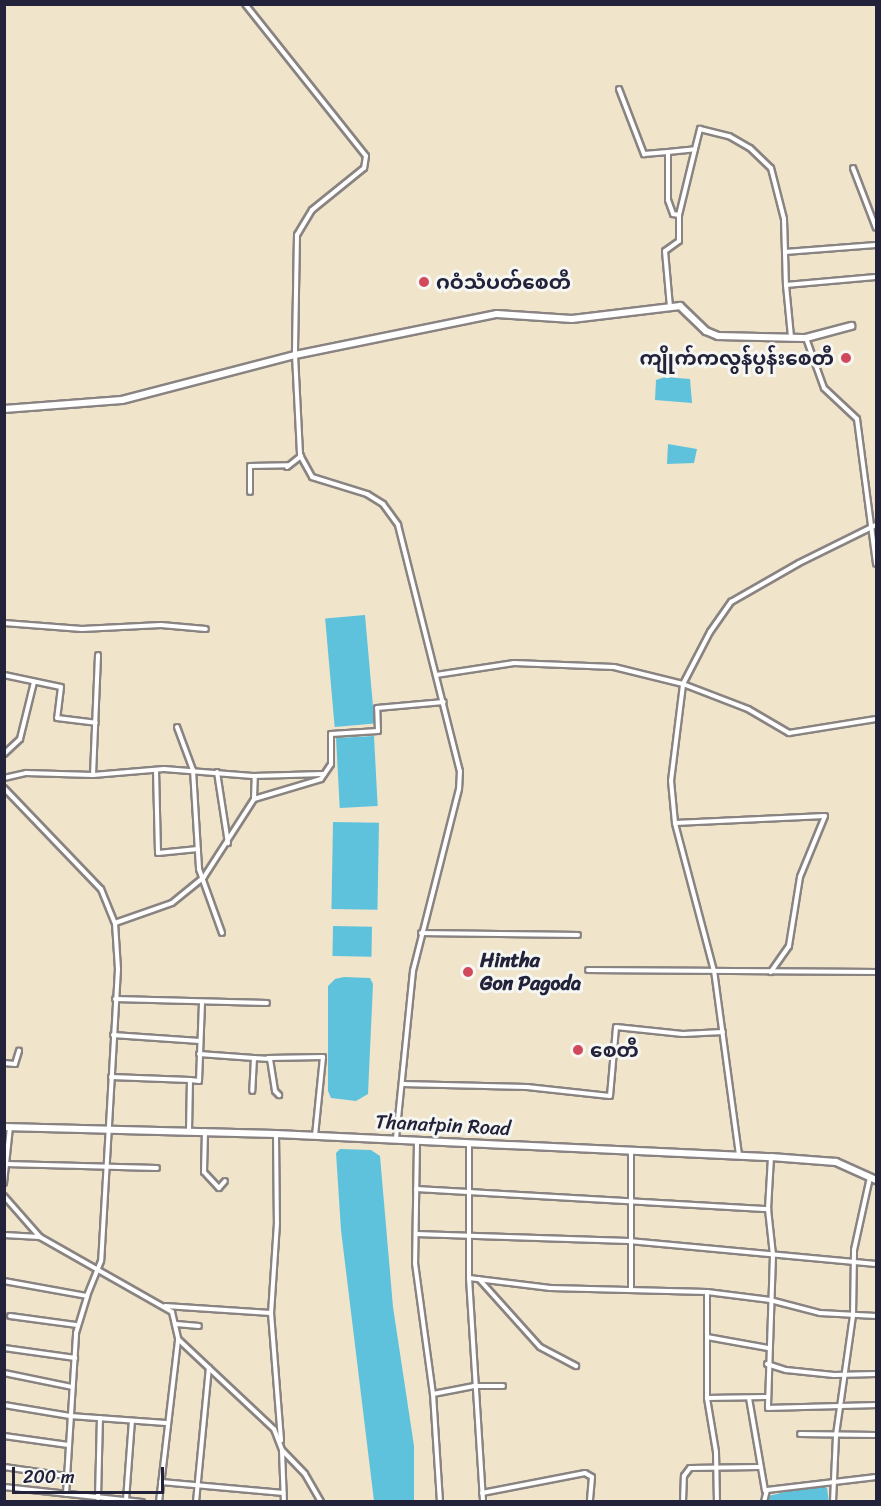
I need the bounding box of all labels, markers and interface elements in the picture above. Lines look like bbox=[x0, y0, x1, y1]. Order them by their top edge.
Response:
place label: ဂဝံသံပတ်စေတီ bbox=[436, 270, 571, 294]
marker: ဂဝံသံပတ်စေတီ bbox=[417, 275, 431, 289]
place label: ကျိုက်ကလွန်ပွန်းစေတီ bbox=[639, 346, 834, 370]
marker: ကျိုက်ကလွန်ပွန်းစေတီ bbox=[839, 351, 853, 365]
place label: Hintha Gon Pagoda bbox=[480, 948, 582, 995]
marker: Hintha Gon Pagoda bbox=[461, 965, 475, 979]
place label: စေတီ bbox=[590, 1038, 639, 1062]
marker: စေတီ bbox=[571, 1043, 585, 1057]
street label: Thanatpin Road bbox=[375, 1109, 511, 1141]
scale bar bbox=[15, 1455, 166, 1493]
text: 200 m bbox=[23, 1461, 75, 1493]

